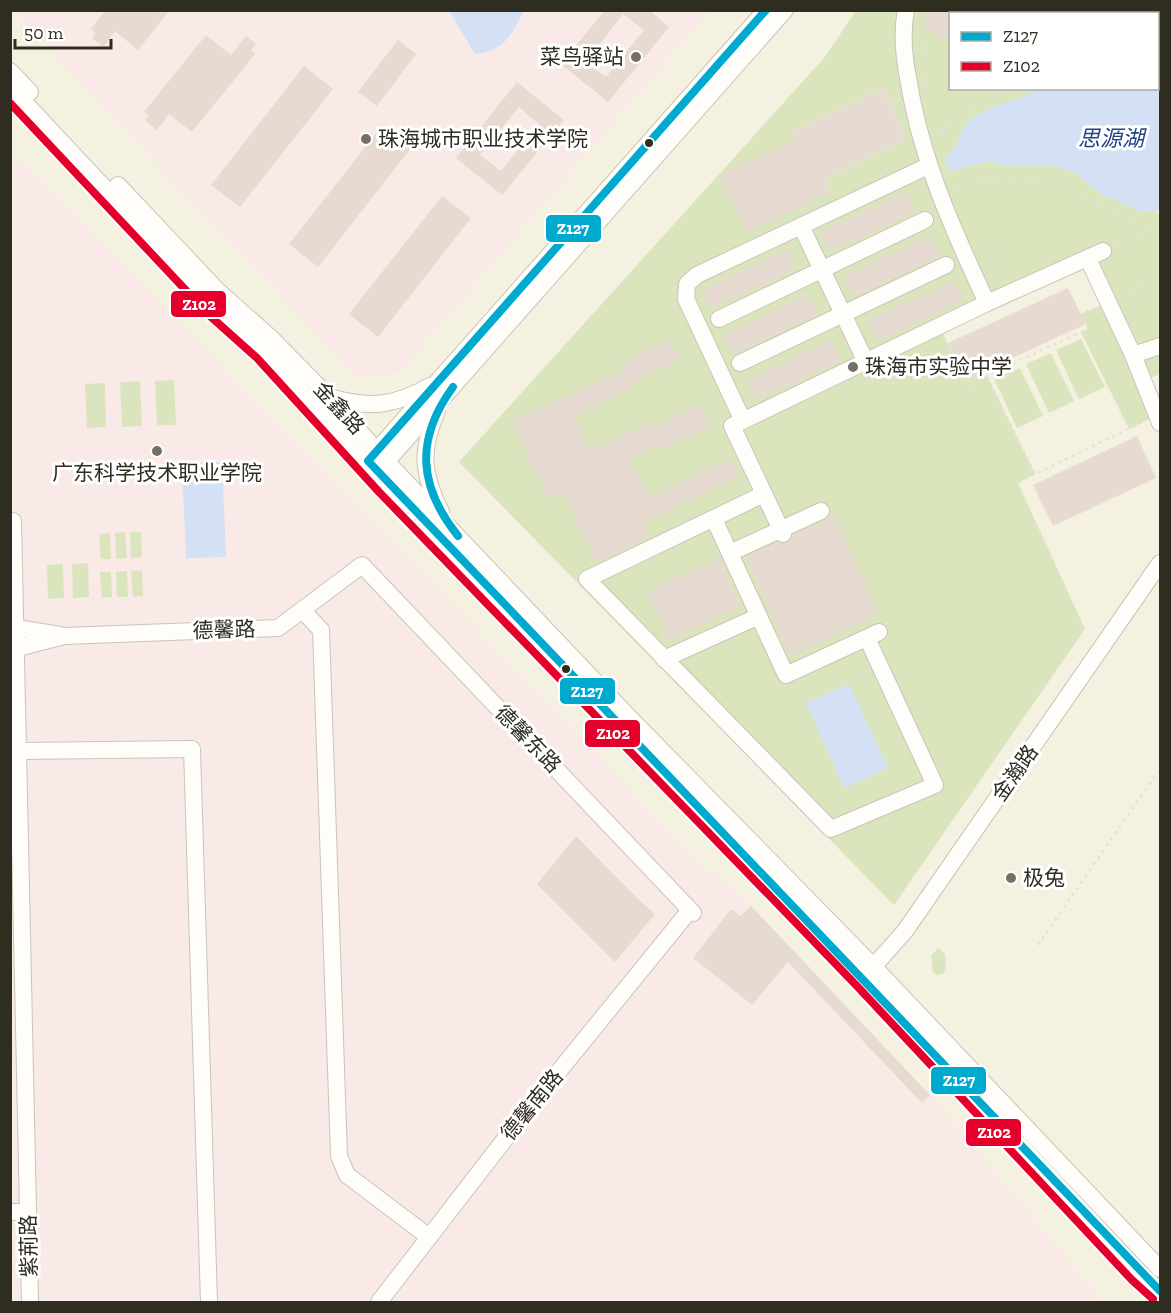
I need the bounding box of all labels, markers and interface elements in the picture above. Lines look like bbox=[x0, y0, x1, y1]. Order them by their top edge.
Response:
scale bar bbox=[15, 12, 111, 50]
legend bbox=[949, 12, 1159, 90]
text: 50 m bbox=[24, 22, 64, 44]
text: Z127 bbox=[1003, 25, 1039, 47]
place label: 菜鸟驿站 bbox=[540, 44, 624, 69]
marker: 菜鸟驿站 bbox=[629, 50, 643, 64]
text: Z102 bbox=[1003, 55, 1040, 77]
water label: 思源湖 bbox=[1078, 125, 1147, 152]
place label: 珠海城市职业技术学院 bbox=[378, 126, 588, 151]
marker: 珠海城市职业技术学院 bbox=[359, 132, 373, 146]
unlabelled marker bbox=[643, 137, 655, 149]
line badge: Z127 bbox=[545, 214, 602, 243]
text: Z127 bbox=[557, 219, 589, 238]
line badge: Z102 bbox=[170, 290, 227, 318]
text: Z102 bbox=[182, 295, 216, 314]
place label: 珠海市实验中学 bbox=[865, 354, 1012, 379]
marker: 珠海市实验中学 bbox=[846, 360, 860, 374]
street label: 金鑫路 bbox=[309, 376, 370, 439]
marker: 广东科学技术职业学院 bbox=[150, 444, 164, 458]
place label: 广东科学技术职业学院 bbox=[52, 460, 262, 485]
street label: 德馨路 bbox=[192, 616, 256, 643]
unlabelled marker bbox=[560, 663, 572, 675]
line badge: Z127 bbox=[559, 677, 616, 705]
text: Z127 bbox=[571, 682, 603, 701]
street label: 德馨东路 bbox=[490, 700, 567, 778]
line badge: Z102 bbox=[584, 719, 641, 748]
text: Z102 bbox=[596, 724, 630, 743]
street label: 金瀚路 bbox=[986, 740, 1043, 806]
place label: 极兔 bbox=[1023, 865, 1065, 890]
marker: 极兔 bbox=[1004, 871, 1018, 885]
street label: 德馨南路 bbox=[495, 1064, 568, 1145]
line badge: Z127 bbox=[930, 1066, 987, 1095]
text: Z127 bbox=[943, 1071, 975, 1090]
line badge: Z102 bbox=[965, 1118, 1022, 1147]
text: Z102 bbox=[977, 1123, 1011, 1142]
street label: 紫荊路 bbox=[15, 1214, 42, 1278]

